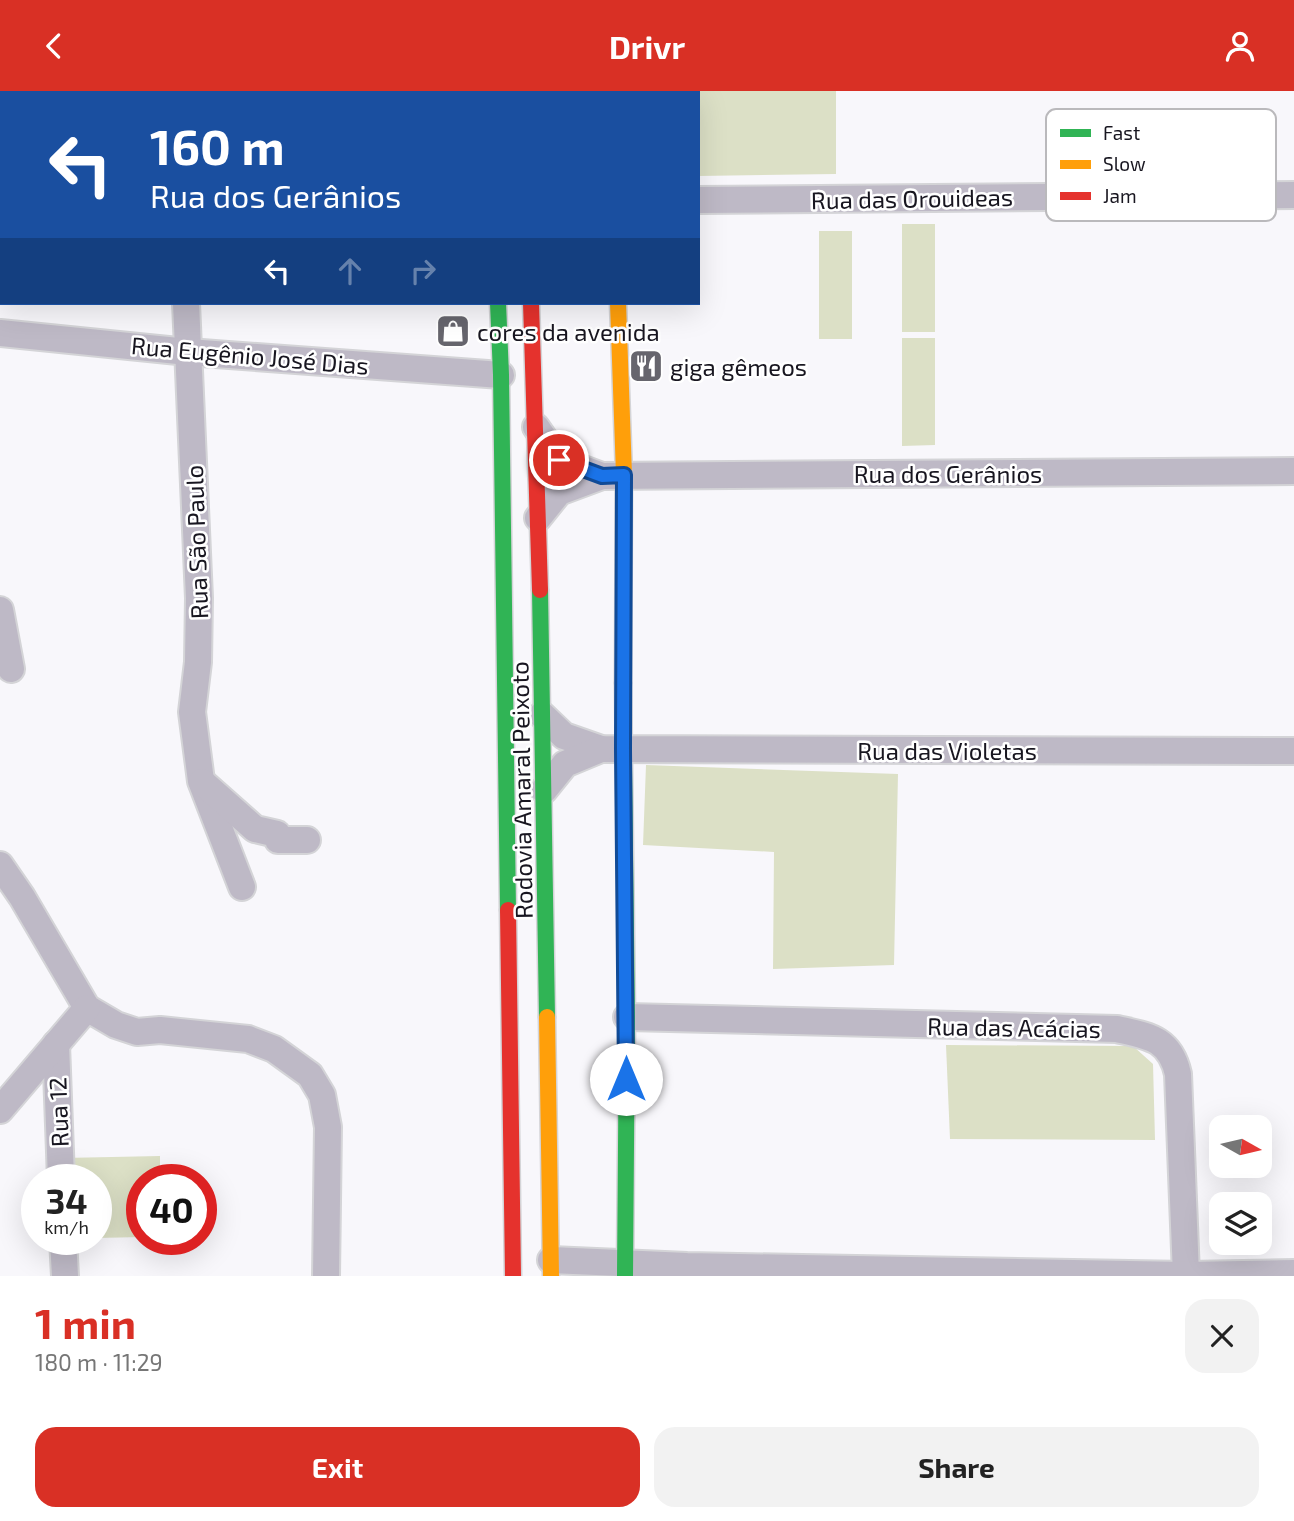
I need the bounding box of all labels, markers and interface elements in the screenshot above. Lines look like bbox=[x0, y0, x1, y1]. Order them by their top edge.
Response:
icon: back bbox=[35, 27, 73, 65]
text: Drivr bbox=[609, 27, 685, 65]
icon: person bbox=[1221, 27, 1259, 65]
legend bbox=[1046, 109, 1276, 221]
text: 160 m bbox=[150, 116, 285, 175]
icon: left bbox=[35, 119, 126, 210]
text: Fast bbox=[1103, 121, 1140, 144]
text: Slow bbox=[1103, 152, 1146, 175]
text: Rua dos Gerânios bbox=[150, 176, 401, 214]
street label: Rua das Orouideas bbox=[811, 182, 1013, 214]
text: Jam bbox=[1103, 184, 1137, 207]
icon: left bbox=[258, 252, 296, 290]
icon: ahead bbox=[331, 252, 369, 290]
icon: right bbox=[404, 252, 442, 290]
shop icon: cores da avenida bbox=[434, 312, 472, 350]
place label: cores da avenida bbox=[477, 317, 660, 346]
street label: Rua Eugênio José Dias bbox=[130, 330, 370, 380]
restaurant icon: giga gêmeos bbox=[627, 347, 665, 385]
place label: giga gêmeos bbox=[670, 352, 807, 381]
pin bbox=[529, 430, 589, 490]
icon: arrive bbox=[540, 441, 578, 479]
street label: Rua dos Gerânios bbox=[854, 459, 1042, 488]
street label: Rua São Paulo bbox=[179, 464, 213, 620]
street label: Rodovia Amaral Peixoto bbox=[504, 661, 538, 919]
street label: Rua das Violetas bbox=[857, 736, 1037, 765]
street label: Rua das Acácias bbox=[927, 1011, 1101, 1043]
position arrow bbox=[589, 1042, 663, 1116]
street label: Rua 12 bbox=[42, 1076, 74, 1148]
north arrow bbox=[1209, 1115, 1272, 1178]
map controls bbox=[1209, 1115, 1272, 1255]
speed limit sign: 40 bbox=[126, 1164, 217, 1255]
text: 34 bbox=[45, 1179, 88, 1221]
button: layers bbox=[1209, 1192, 1272, 1255]
text: km/h bbox=[44, 1216, 89, 1238]
text: 1 min bbox=[35, 1297, 136, 1347]
button: close bbox=[1185, 1299, 1259, 1373]
text: 180 m · 11:29 bbox=[35, 1348, 163, 1376]
button: Exit bbox=[35, 1427, 640, 1507]
button: Share bbox=[654, 1427, 1259, 1507]

